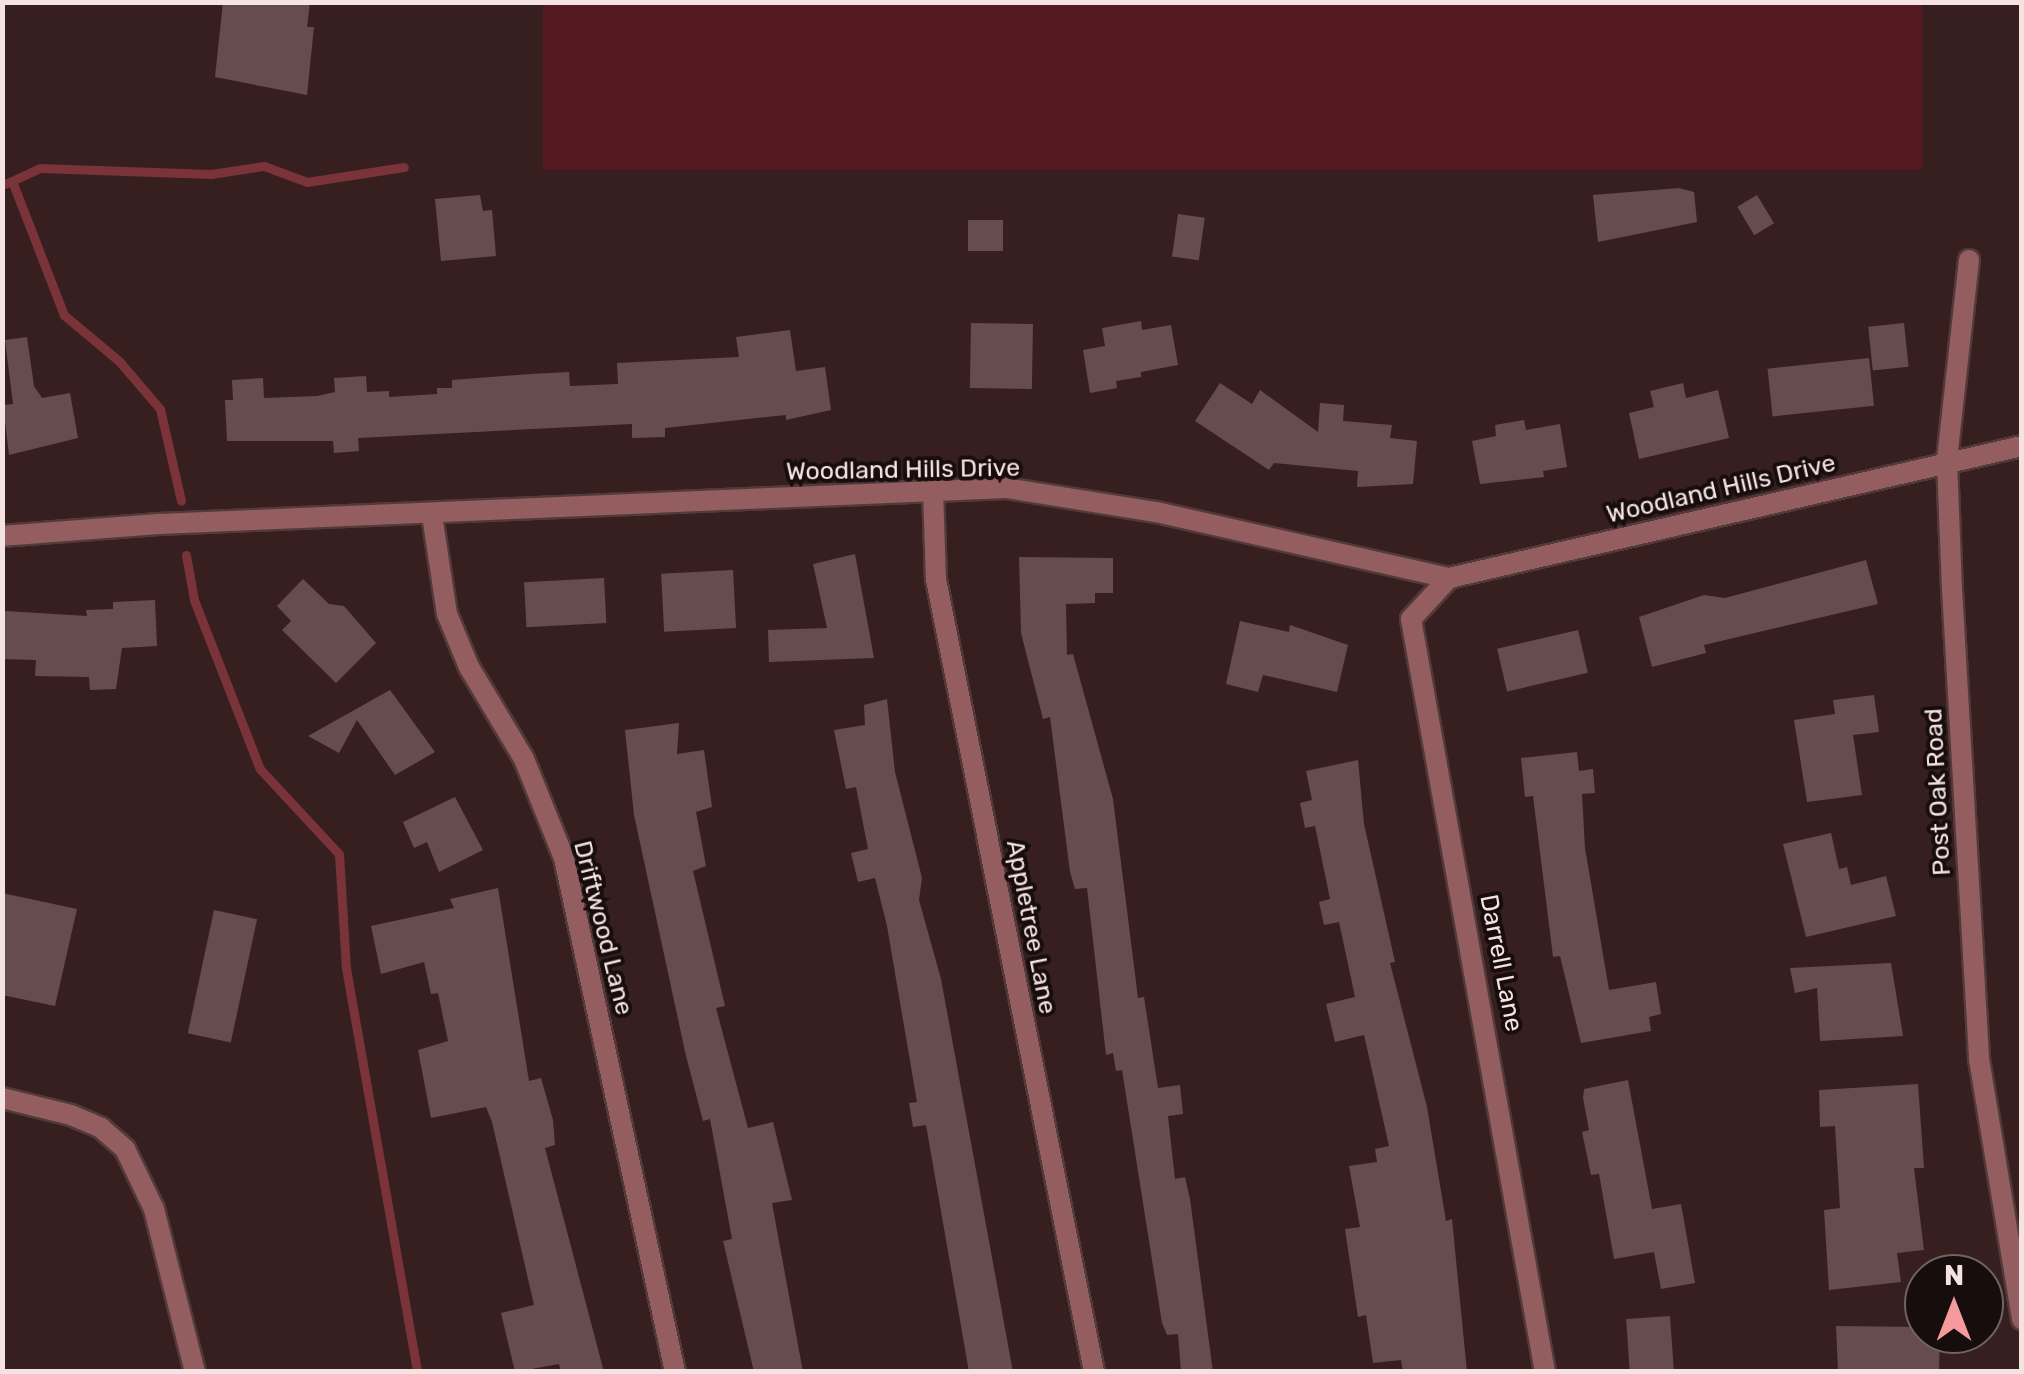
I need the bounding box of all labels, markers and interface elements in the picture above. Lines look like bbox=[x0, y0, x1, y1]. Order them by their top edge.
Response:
street label: Woodland Hills Drive bbox=[1604, 448, 1838, 530]
street label: Woodland Hills Drive bbox=[786, 453, 1020, 487]
street label: Post Oak Road bbox=[1919, 707, 1957, 877]
street label: Appletree Lane bbox=[999, 837, 1063, 1017]
street label: Driftwood Lane bbox=[567, 838, 639, 1018]
street label: Darrell Lane bbox=[1473, 892, 1529, 1034]
north arrow bbox=[1904, 1254, 2004, 1354]
text: N bbox=[1944, 1259, 1964, 1292]

